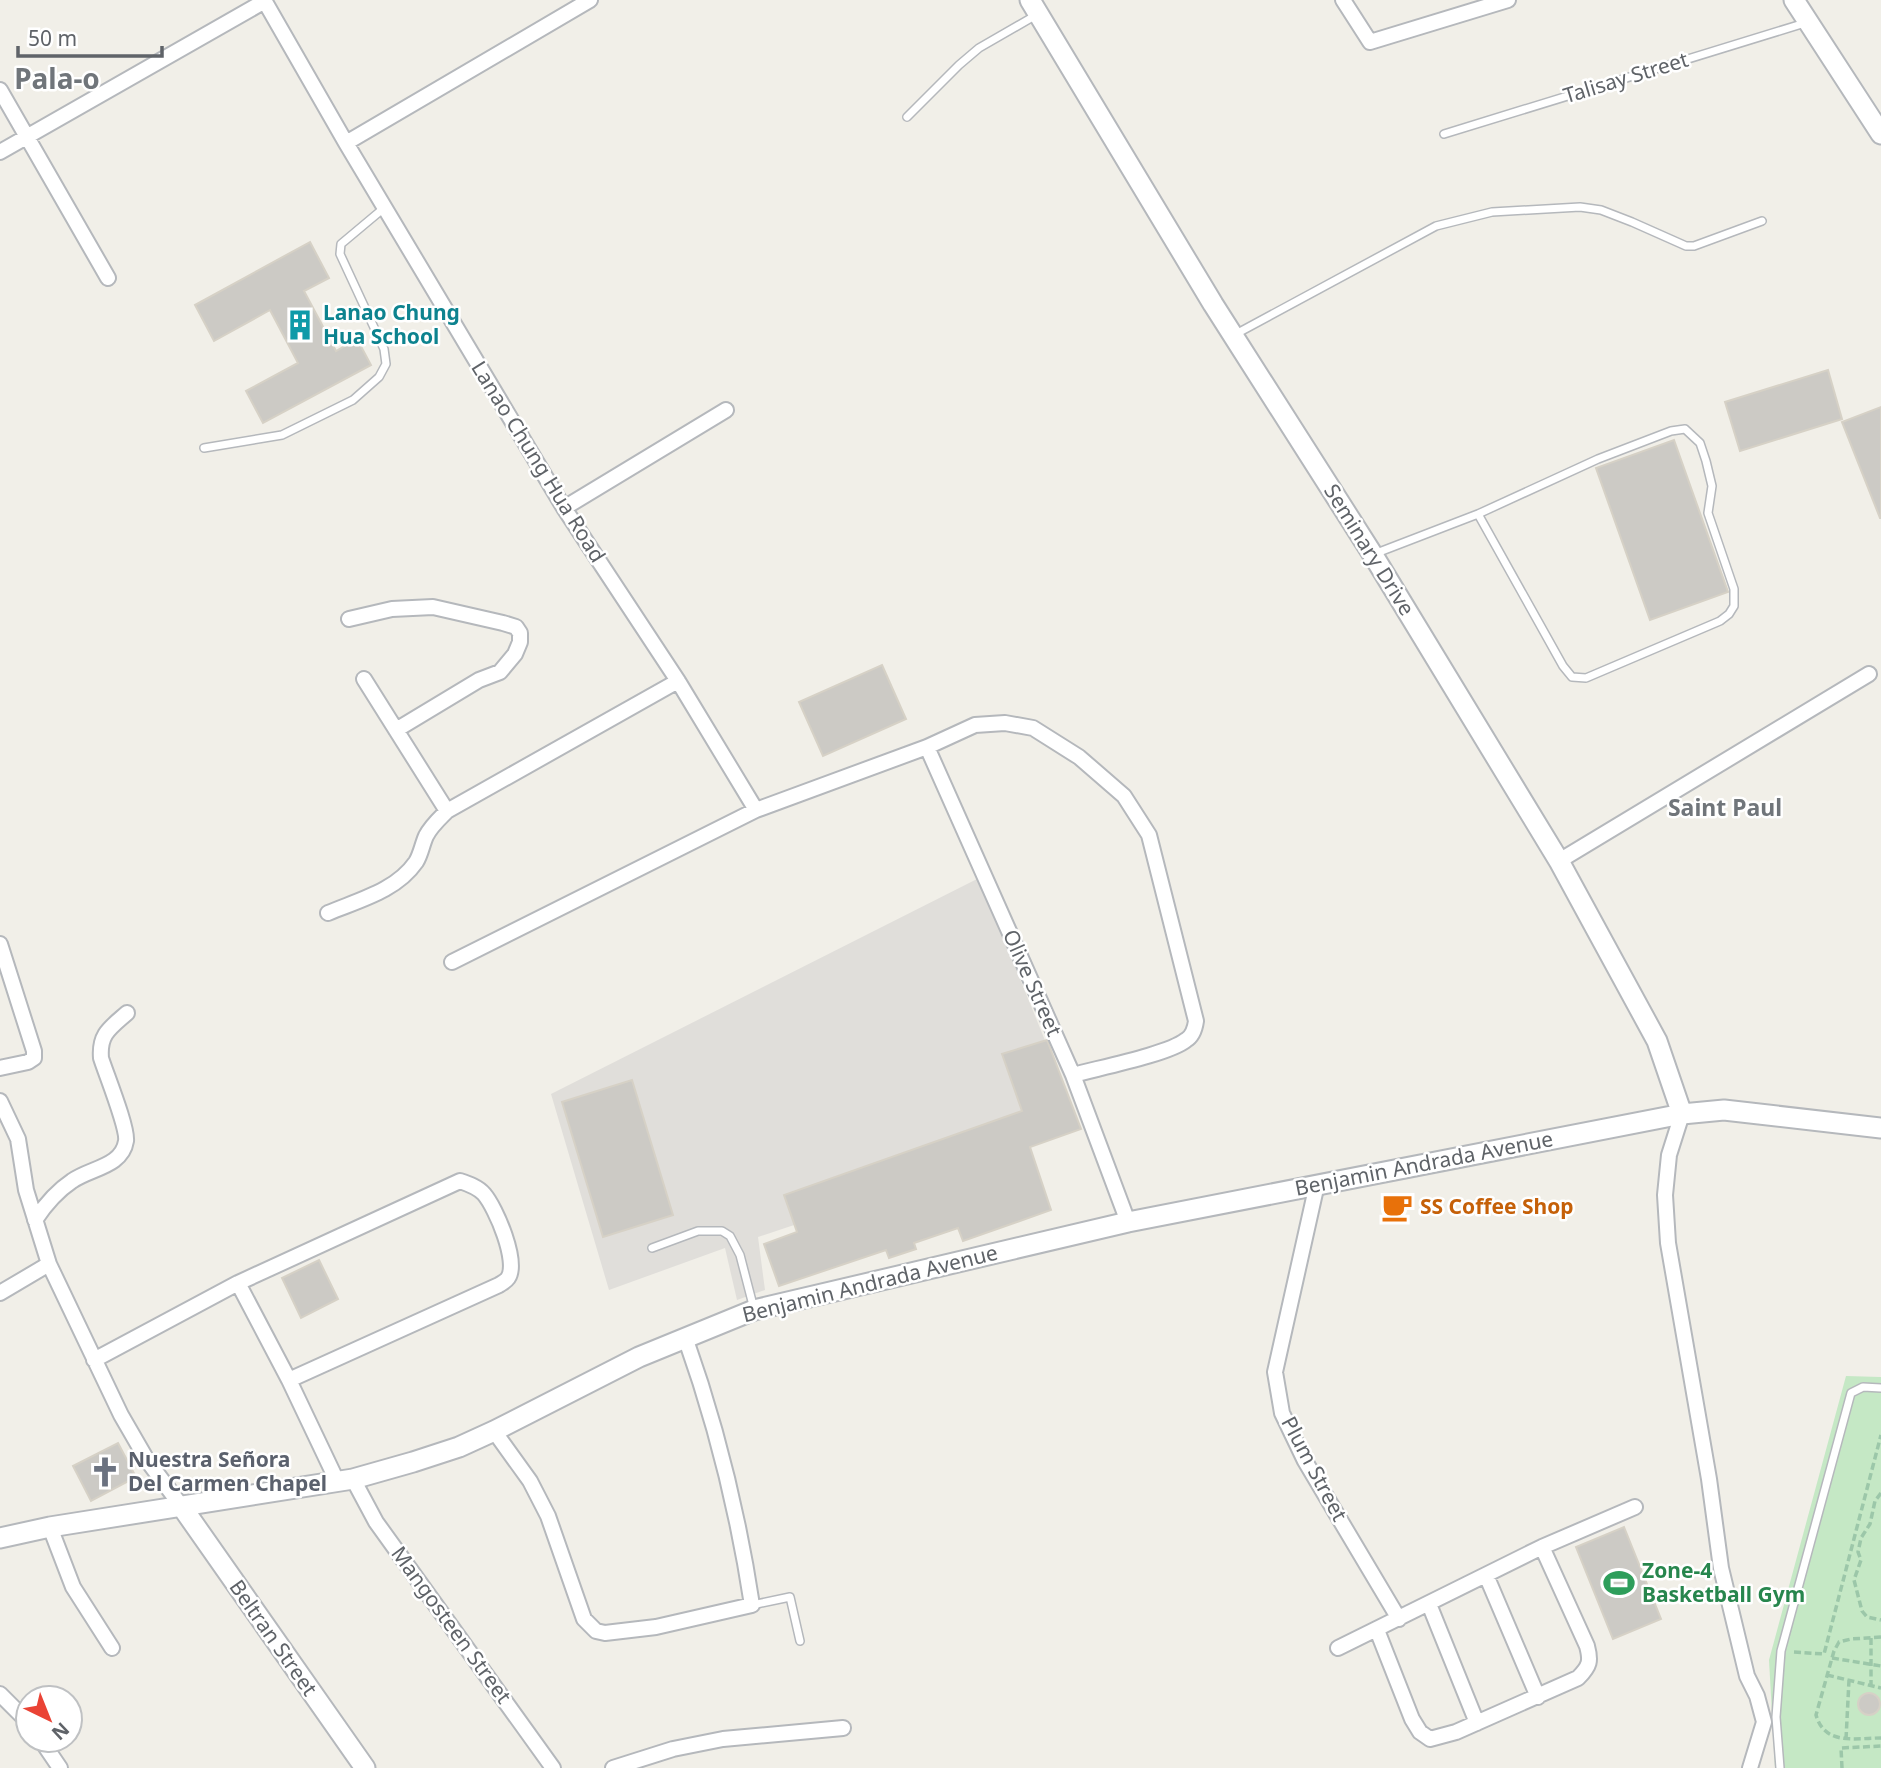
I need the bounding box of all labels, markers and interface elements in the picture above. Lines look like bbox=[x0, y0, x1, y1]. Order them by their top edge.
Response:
scale bar bbox=[18, 14, 161, 58]
text: 50 m bbox=[28, 24, 77, 52]
street label: Talisay Street bbox=[1560, 45, 1692, 109]
district label: Pala-o bbox=[14, 59, 100, 97]
place label: Lanao Chung Hua School bbox=[323, 298, 460, 350]
building icon: Lanao Chung Hua School bbox=[283, 308, 317, 342]
street label: Lanao Chung Hua Road bbox=[465, 355, 612, 567]
street label: Seminary Drive bbox=[1318, 478, 1421, 620]
district label: Saint Paul bbox=[1668, 791, 1782, 823]
street label: Olive Street bbox=[997, 925, 1069, 1041]
street label: Benjamin Andrada Avenue bbox=[1292, 1124, 1555, 1202]
cafe icon: SS Coffee Shop bbox=[1380, 1190, 1414, 1224]
place label: SS Coffee Shop bbox=[1420, 1192, 1574, 1220]
street label: Benjamin Andrada Avenue bbox=[739, 1238, 1000, 1328]
street label: Plum Street bbox=[1276, 1411, 1354, 1526]
place label: Nuestra Señora Del Carmen Chapel bbox=[128, 1445, 327, 1497]
church icon: Nuestra Señora Del Carmen Chapel bbox=[88, 1455, 122, 1489]
street label: Mangosteen Street bbox=[385, 1540, 519, 1709]
place label: Zone-4 Basketball Gym bbox=[1642, 1556, 1805, 1608]
sports icon: Zone-4 Basketball Gym bbox=[1602, 1566, 1636, 1600]
street label: Beltran Street bbox=[223, 1574, 324, 1701]
north arrow bbox=[14, 1684, 84, 1754]
text: N bbox=[46, 1717, 75, 1746]

